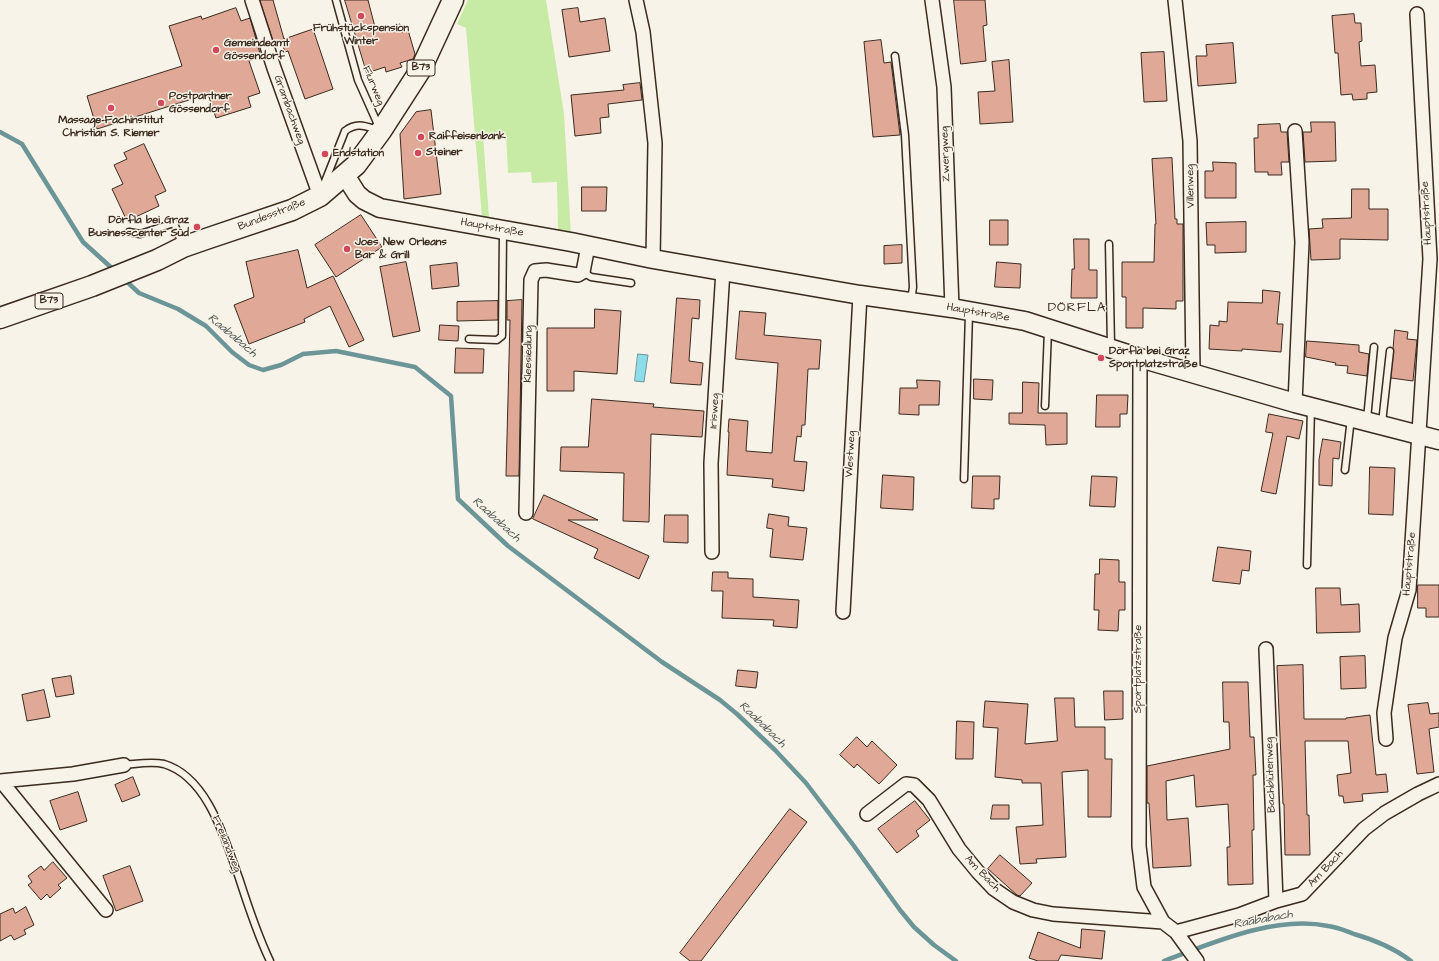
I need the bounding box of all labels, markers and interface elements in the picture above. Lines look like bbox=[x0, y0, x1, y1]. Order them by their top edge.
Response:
marker: Frühstückspension Winter bbox=[356, 11, 366, 21]
place label: Frühstückspension Winter bbox=[313, 22, 409, 48]
place label: Gemeindeamt Gössendorf bbox=[224, 37, 289, 63]
marker: Gemeindeamt Gössendorf bbox=[211, 45, 221, 55]
road number: B73 bbox=[407, 60, 435, 76]
street label: Flurweg bbox=[359, 64, 387, 108]
street label: Grambachweg bbox=[270, 74, 308, 146]
place label: Postpartner Gössendorf bbox=[169, 90, 232, 116]
marker: Postpartner Gössendorf bbox=[156, 98, 166, 108]
marker: Massage-Fachinstitut Christian S. Riemer bbox=[106, 103, 116, 113]
place label: Massage-Fachinstitut Christian S. Riemer bbox=[58, 114, 164, 140]
street label: Zwergweg bbox=[938, 126, 954, 182]
place label: Raiffeisenbank bbox=[429, 130, 506, 144]
marker: Raiffeisenbank bbox=[416, 132, 426, 142]
place label: Steiner bbox=[426, 146, 463, 160]
place label: Endstation bbox=[333, 147, 384, 161]
marker: Steiner bbox=[413, 148, 423, 158]
marker: Endstation bbox=[320, 149, 330, 159]
street label: Villenweg bbox=[1184, 164, 1198, 208]
street label: Hauptstraße bbox=[1419, 181, 1435, 245]
street label: Bundesstraße bbox=[236, 196, 308, 234]
place label: Dörfla bei Graz Businesscenter Süd bbox=[88, 214, 189, 240]
street label: Hauptstraße bbox=[459, 216, 525, 240]
marker: Dörfla bei Graz Businesscenter Süd bbox=[192, 222, 202, 232]
place label: Joes New Orleans Bar & Grill bbox=[355, 236, 447, 262]
marker: Joes New Orleans Bar & Grill bbox=[342, 244, 352, 254]
road number: B73 bbox=[35, 293, 63, 309]
district label: DÖRFLA bbox=[1048, 300, 1106, 316]
street label: Hauptstraße bbox=[945, 301, 1011, 325]
water label: Raababach bbox=[204, 311, 260, 361]
street label: Kleesiedlung bbox=[522, 325, 536, 383]
place label: Dörfla bei Graz Sportplatzstraße bbox=[1109, 345, 1198, 371]
marker: Dörfla bei Graz Sportplatzstraße bbox=[1096, 353, 1106, 363]
street label: Irisweg bbox=[707, 393, 723, 429]
street label: Westweg bbox=[843, 430, 859, 478]
water label: Raababach bbox=[469, 495, 523, 545]
street label: Hauptstraße bbox=[1401, 532, 1419, 596]
street label: Sportplatzstraße bbox=[1132, 625, 1146, 713]
water label: Raababach bbox=[735, 699, 789, 751]
street label: Bachblütenweg bbox=[1263, 737, 1279, 813]
street label: Freilandweg bbox=[209, 814, 243, 874]
street label: Am Bach bbox=[1306, 848, 1346, 890]
street label: Am Bach bbox=[961, 853, 1003, 895]
water label: Raababach bbox=[1232, 908, 1294, 932]

